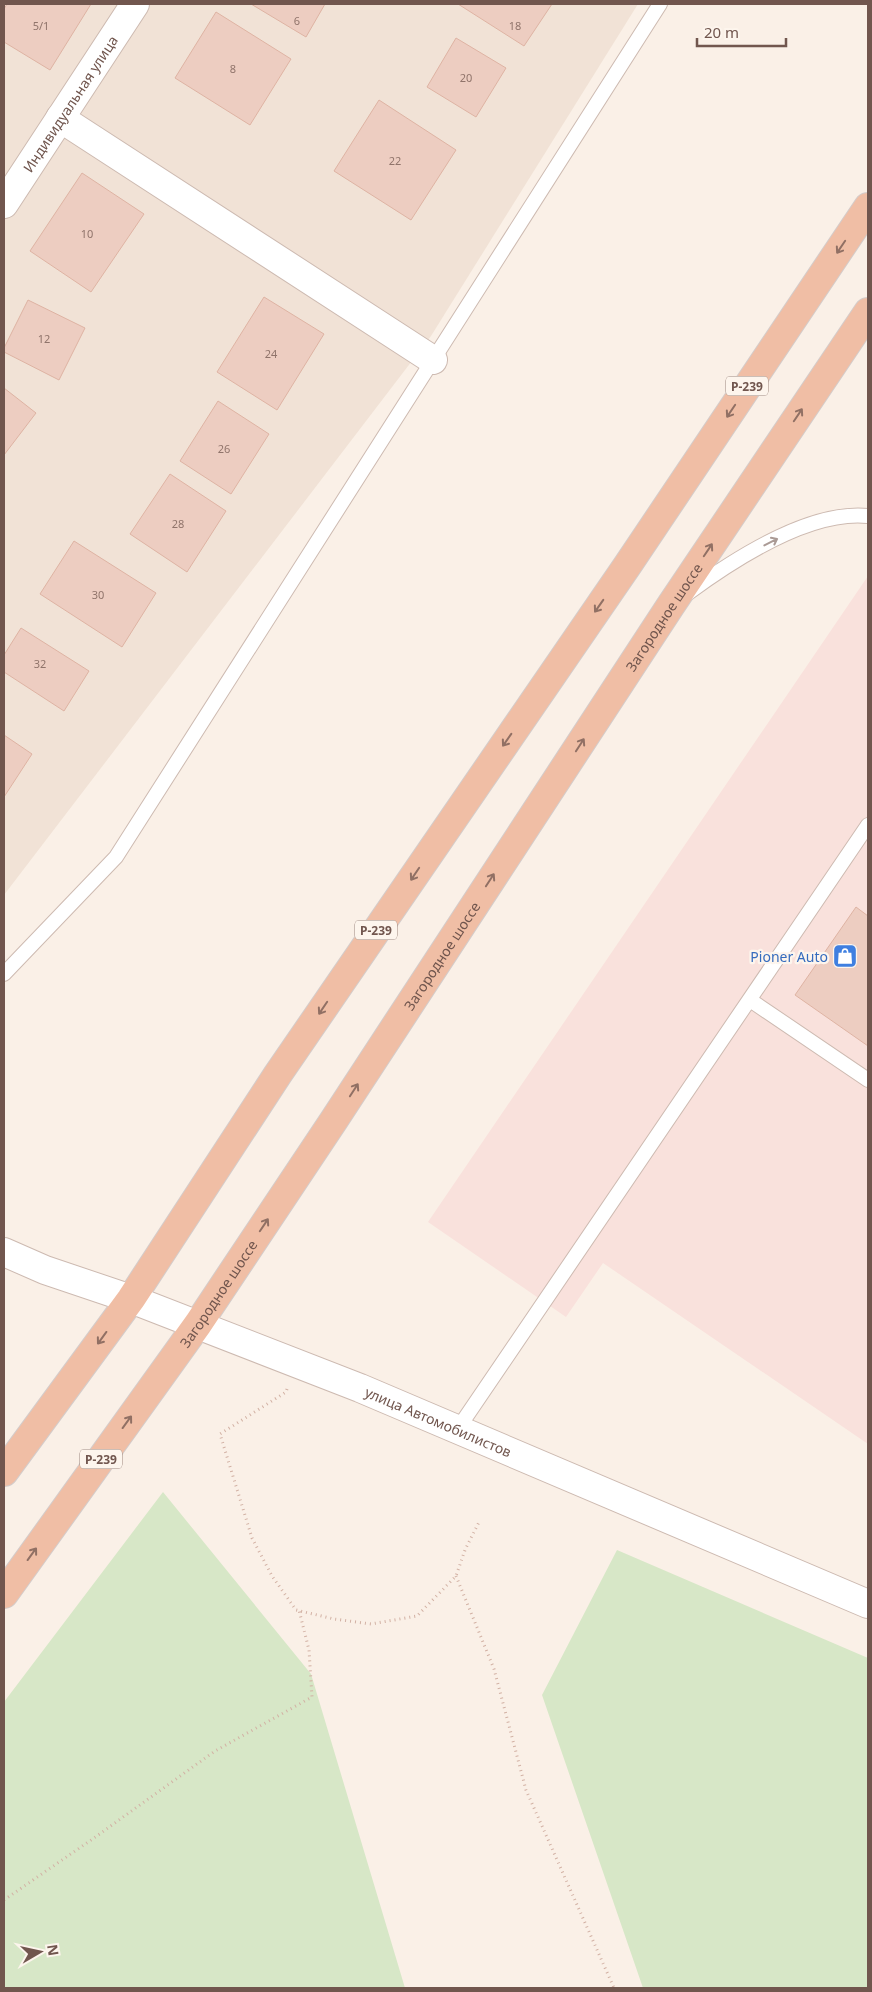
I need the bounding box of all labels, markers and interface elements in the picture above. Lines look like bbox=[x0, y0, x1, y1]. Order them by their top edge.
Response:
house number: 6 bbox=[294, 13, 300, 28]
scale bar bbox=[697, 15, 786, 47]
house number: 5/1 bbox=[33, 18, 49, 33]
house number: 18 bbox=[509, 18, 521, 33]
text: 20 m bbox=[704, 22, 739, 42]
street label: Индивидуальная улица bbox=[18, 31, 122, 176]
house number: 8 bbox=[230, 61, 236, 76]
house number: 20 bbox=[460, 70, 472, 85]
house number: 22 bbox=[389, 153, 401, 168]
house number: 10 bbox=[81, 226, 93, 241]
one-way arrow bbox=[836, 240, 846, 254]
house number: 12 bbox=[38, 331, 50, 346]
house number: 24 bbox=[265, 346, 278, 361]
road number: Р-239 bbox=[726, 376, 768, 396]
one-way arrow bbox=[726, 404, 736, 418]
one-way arrow bbox=[793, 408, 804, 422]
house number: 26 bbox=[218, 441, 230, 456]
house number: 28 bbox=[172, 516, 184, 531]
one-way arrow bbox=[764, 537, 779, 547]
one-way arrow bbox=[703, 543, 713, 557]
street label: Загородное шоссе bbox=[621, 559, 706, 675]
house number: 30 bbox=[92, 587, 104, 602]
one-way arrow bbox=[594, 599, 604, 613]
house number: 32 bbox=[34, 656, 46, 671]
one-way arrow bbox=[502, 733, 512, 747]
one-way arrow bbox=[575, 738, 585, 752]
one-way arrow bbox=[410, 866, 420, 880]
one-way arrow bbox=[486, 874, 496, 888]
street label: Загородное шоссе bbox=[399, 898, 484, 1014]
road number: Р-239 bbox=[355, 920, 397, 940]
shop icon: Pioner Auto bbox=[832, 943, 858, 969]
place label: Pioner Auto bbox=[750, 947, 828, 966]
one-way arrow bbox=[318, 1001, 328, 1015]
one-way arrow bbox=[349, 1083, 359, 1097]
one-way arrow bbox=[259, 1218, 269, 1232]
street label: Загородное шоссе bbox=[175, 1236, 261, 1351]
one-way arrow bbox=[97, 1331, 107, 1345]
street label: улица Автомобилистов bbox=[362, 1382, 515, 1461]
one-way arrow bbox=[122, 1415, 132, 1429]
road number: Р-239 bbox=[80, 1450, 122, 1468]
one-way arrow bbox=[27, 1547, 37, 1561]
north arrow bbox=[15, 1927, 65, 1977]
text: N bbox=[43, 1943, 64, 1957]

